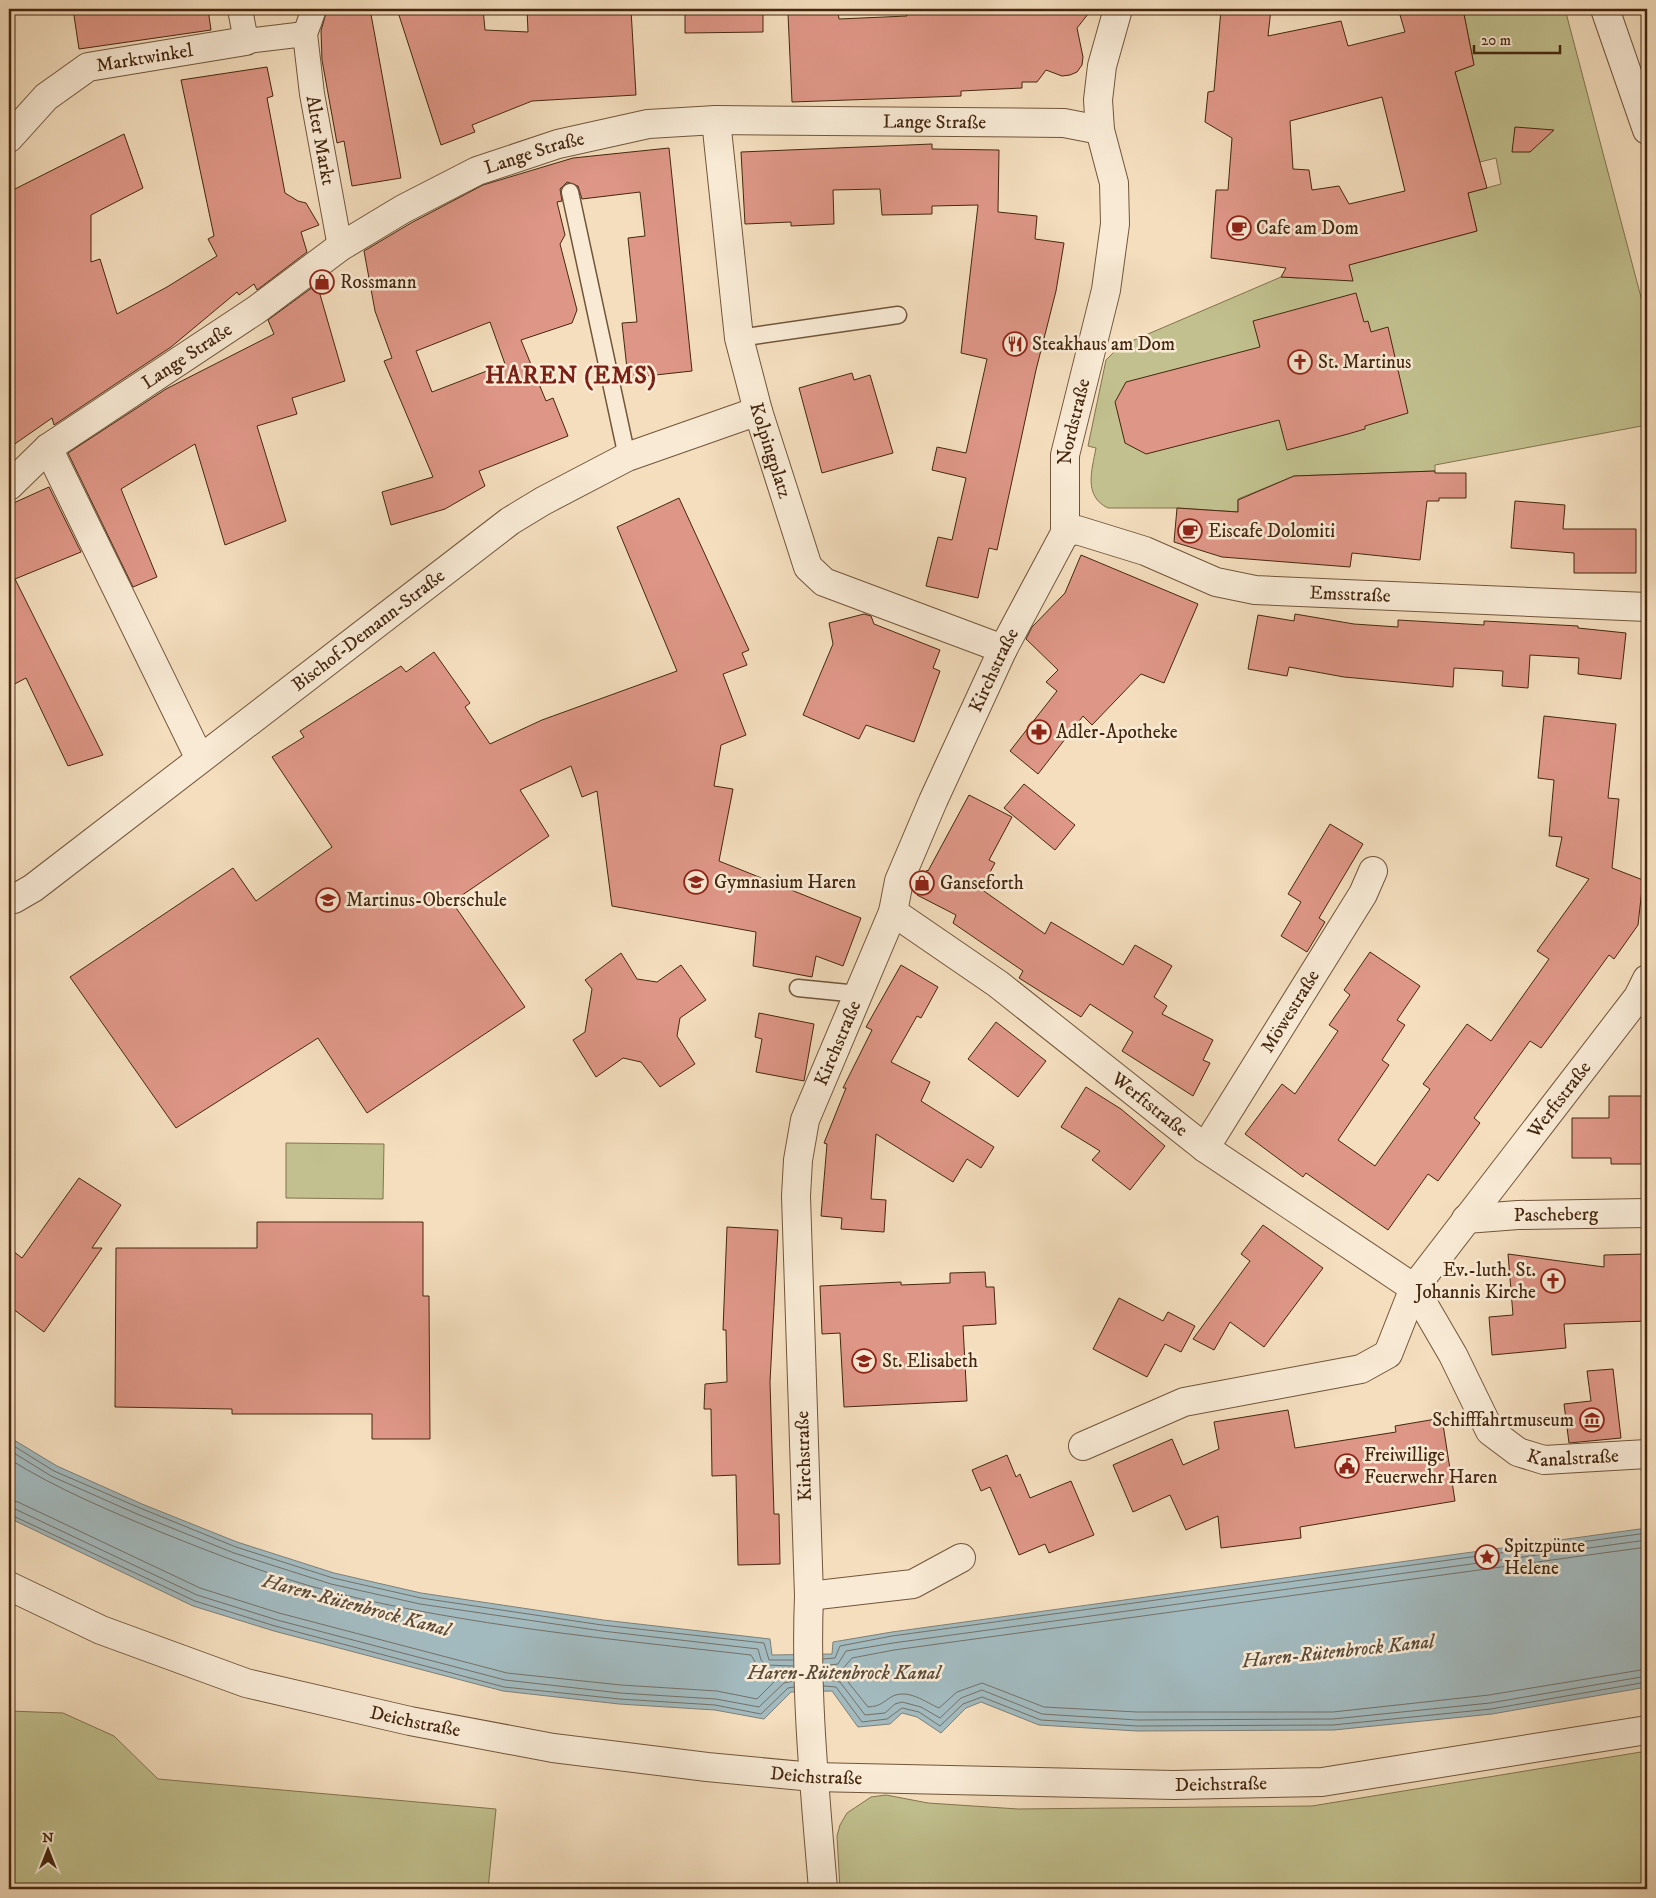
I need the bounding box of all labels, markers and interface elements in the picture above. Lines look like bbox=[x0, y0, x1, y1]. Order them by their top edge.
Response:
scale bar bbox=[1474, 22, 1560, 54]
text: 20 m bbox=[1481, 31, 1511, 50]
street label: Marktwinkel bbox=[94, 38, 195, 77]
street label: Alter Markt bbox=[301, 94, 340, 187]
street label: Lange Straße bbox=[883, 110, 986, 134]
street label: Lange Straße bbox=[481, 127, 587, 179]
cafe icon: Cafe am Dom bbox=[1226, 215, 1252, 241]
place label: Cafe am Dom bbox=[1256, 217, 1359, 240]
shop icon: Rossmann bbox=[309, 269, 335, 295]
place label: Rossmann bbox=[340, 271, 417, 294]
street label: Lange Straße bbox=[137, 318, 236, 394]
restaurant icon: Steakhaus am Dom bbox=[1002, 331, 1028, 357]
place label: Steakhaus am Dom bbox=[1032, 333, 1175, 356]
church icon: St. Martinus bbox=[1287, 349, 1313, 375]
place label: St. Martinus bbox=[1318, 351, 1411, 374]
district label: HAREN (EMS) bbox=[485, 361, 657, 391]
street label: Nordstraße bbox=[1054, 376, 1095, 465]
street label: Kolpingplatz bbox=[745, 400, 797, 501]
cafe icon: Eiscafe Dolomiti bbox=[1177, 518, 1203, 544]
place label: Eiscafe Dolomiti bbox=[1208, 520, 1335, 543]
street label: Bischof-Demann-Straße bbox=[287, 564, 449, 696]
street label: Emsstraße bbox=[1309, 581, 1391, 607]
street label: Kirchstraße bbox=[964, 624, 1024, 716]
pharmacy icon: Adler-Apotheke bbox=[1026, 719, 1052, 745]
place label: Adler-Apotheke bbox=[1056, 721, 1178, 744]
school or university icon: Gymnasium Haren bbox=[683, 869, 709, 895]
shop icon: Ganseforth bbox=[909, 870, 935, 896]
place label: Gymnasium Haren bbox=[714, 871, 856, 894]
place label: Ganseforth bbox=[940, 872, 1024, 895]
school or university icon: Martinus-Oberschule bbox=[315, 887, 341, 913]
place label: Martinus-Oberschule bbox=[346, 889, 507, 912]
street label: Möwestraße bbox=[1256, 965, 1325, 1057]
street label: Kirchstraße bbox=[809, 997, 866, 1089]
street label: Werftstraße bbox=[1522, 1056, 1596, 1143]
street label: Werftstraße bbox=[1106, 1067, 1193, 1141]
street label: Pascheberg bbox=[1513, 1202, 1599, 1227]
place label: Ev.-luth. St. Johannis Kirche bbox=[1413, 1259, 1536, 1304]
church icon: Ev.-luth. St. Johannis Kirche bbox=[1540, 1268, 1566, 1294]
school or university icon: St. Elisabeth bbox=[851, 1348, 877, 1374]
place label: St. Elisabeth bbox=[882, 1350, 978, 1373]
museum icon: Schifffahrtmuseum bbox=[1579, 1407, 1605, 1433]
place label: Schifffahrtmuseum bbox=[1432, 1409, 1574, 1432]
street label: Kirchstraße bbox=[791, 1410, 817, 1502]
place label: Freiwillige Feuerwehr Haren bbox=[1364, 1444, 1497, 1489]
street label: Kanalstraße bbox=[1524, 1444, 1620, 1472]
public building icon: Freiwillige Feuerwehr Haren bbox=[1334, 1453, 1360, 1479]
place label: Spitzpünte Helene bbox=[1504, 1535, 1585, 1580]
place icon: Spitzpünte Helene bbox=[1474, 1544, 1500, 1570]
water label: Haren-Rütenbrock Kanal bbox=[258, 1569, 454, 1644]
water label: Haren-Rütenbrock Kanal bbox=[1240, 1629, 1437, 1675]
water label: Haren-Rütenbrock Kanal bbox=[746, 1661, 942, 1686]
street label: Deichstraße bbox=[368, 1701, 463, 1742]
street label: Deichstraße bbox=[769, 1762, 863, 1790]
street label: Deichstraße bbox=[1175, 1772, 1267, 1796]
north arrow bbox=[22, 1826, 72, 1876]
text: N bbox=[42, 1829, 54, 1847]

